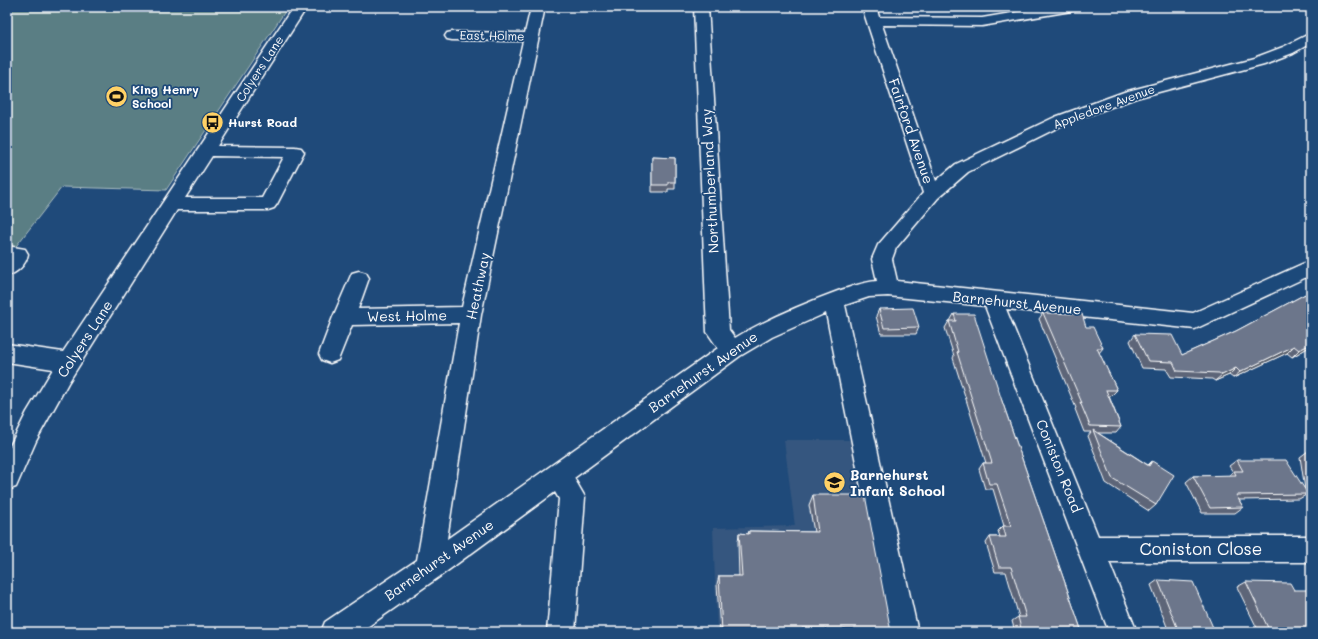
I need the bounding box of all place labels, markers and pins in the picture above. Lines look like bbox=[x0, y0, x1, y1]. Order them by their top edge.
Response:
place label: King Henry School bbox=[132, 81, 199, 111]
sports icon: King Henry School bbox=[104, 84, 130, 110]
bus stop icon: Hurst Road bbox=[199, 110, 225, 136]
place label: Hurst Road bbox=[228, 114, 297, 130]
place label: Barnehurst Infant School bbox=[850, 465, 945, 500]
school or university icon: Barnehurst Infant School bbox=[822, 470, 848, 496]

